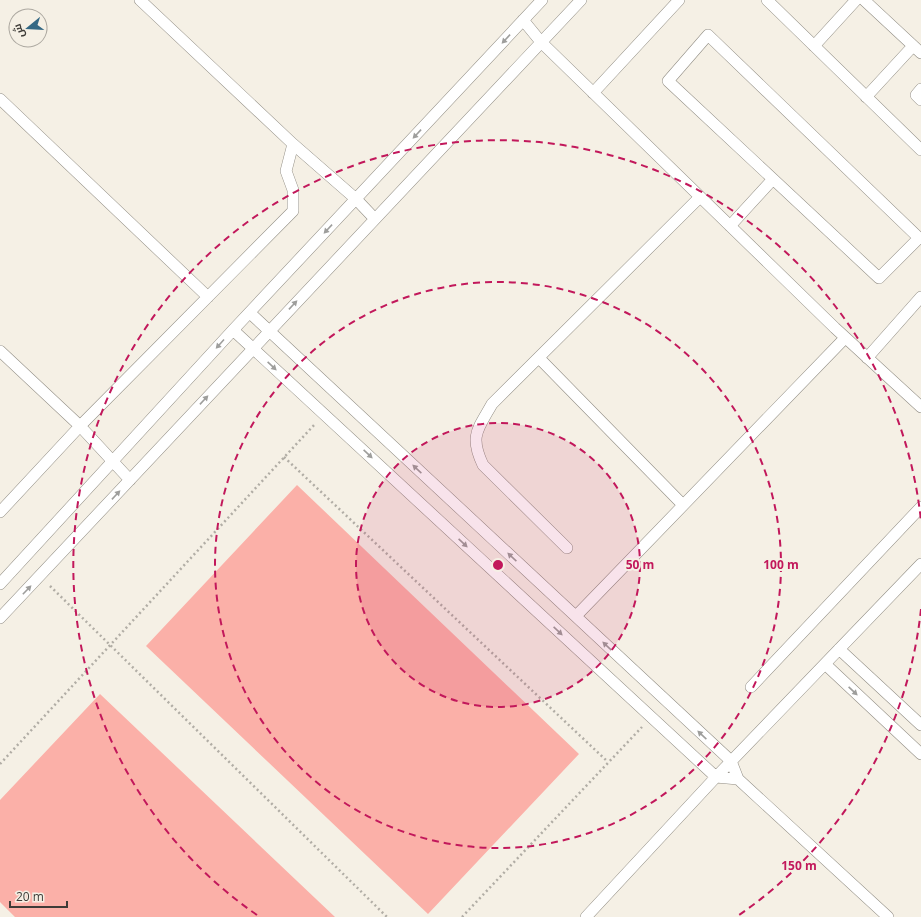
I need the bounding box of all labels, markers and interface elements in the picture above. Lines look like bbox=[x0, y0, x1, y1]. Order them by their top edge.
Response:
north arrow bbox=[8, 8, 48, 48]
text: ش bbox=[9, 22, 27, 40]
one-way arrow bbox=[501, 34, 510, 44]
one-way arrow bbox=[412, 129, 422, 139]
one-way arrow bbox=[324, 224, 333, 234]
one-way arrow bbox=[289, 300, 298, 310]
one-way arrow bbox=[216, 339, 225, 349]
one-way arrow bbox=[267, 361, 277, 371]
one-way arrow bbox=[200, 395, 209, 405]
one-way arrow bbox=[362, 450, 373, 459]
one-way arrow bbox=[412, 464, 422, 473]
one-way arrow bbox=[111, 490, 121, 500]
one-way arrow bbox=[458, 538, 468, 548]
one-way arrow bbox=[507, 553, 517, 562]
text: 50 m bbox=[626, 556, 654, 573]
text: 100 m bbox=[763, 556, 799, 573]
centre of rings bbox=[491, 558, 505, 572]
one-way arrow bbox=[22, 585, 32, 595]
one-way arrow bbox=[554, 626, 563, 635]
one-way arrow bbox=[602, 641, 612, 651]
one-way arrow bbox=[848, 686, 858, 696]
one-way arrow bbox=[697, 730, 707, 739]
text: 150 m bbox=[781, 857, 817, 874]
scale bar bbox=[10, 883, 67, 909]
text: 20 m bbox=[16, 888, 44, 905]

